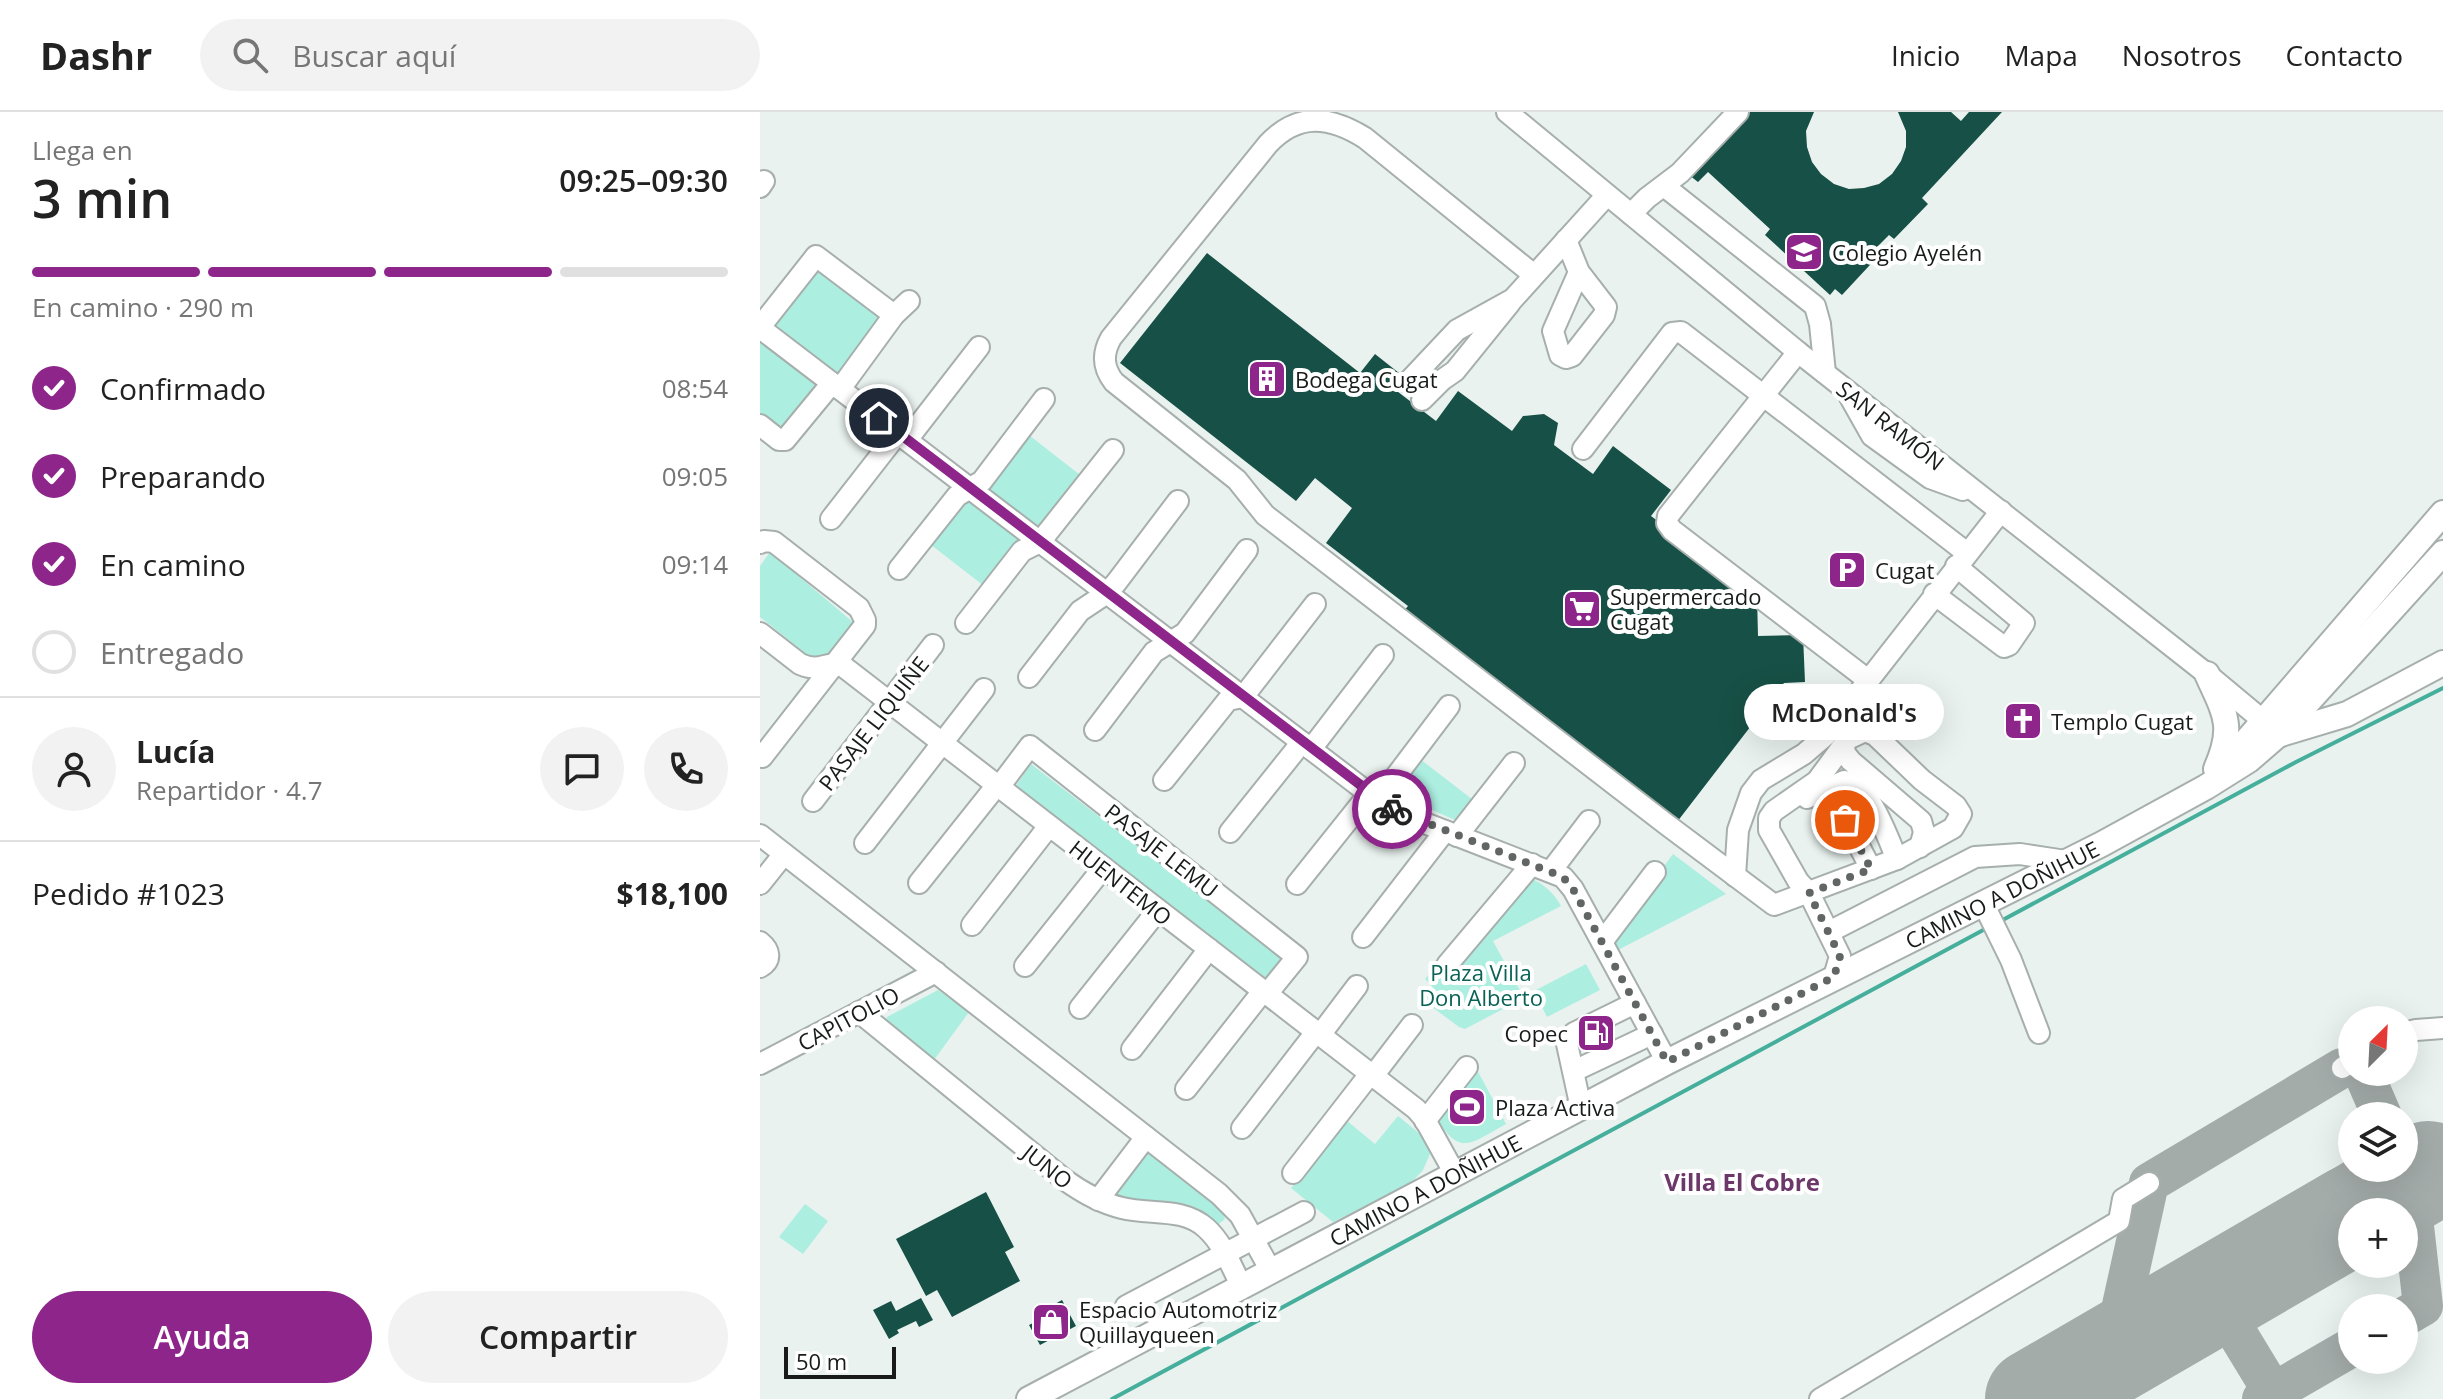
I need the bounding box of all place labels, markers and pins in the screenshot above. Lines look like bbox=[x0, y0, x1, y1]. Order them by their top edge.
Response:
school or university icon: Colegio Ayelén bbox=[1783, 231, 1825, 273]
place label: Colegio Ayelén bbox=[1832, 237, 1982, 267]
building icon: Bodega Cugat bbox=[1246, 358, 1288, 400]
place label: Bodega Cugat bbox=[1295, 364, 1438, 394]
pin bbox=[845, 384, 913, 452]
parking icon: Cugat bbox=[1826, 549, 1868, 591]
place label: Cugat bbox=[1875, 555, 1935, 585]
place label: Supermercado Cugat bbox=[1610, 581, 1762, 636]
supermarket icon: Supermercado Cugat bbox=[1561, 588, 1603, 630]
callout: McDonald's bbox=[1745, 684, 1945, 740]
church icon: Templo Cugat bbox=[2002, 700, 2044, 742]
place label: Templo Cugat bbox=[2051, 706, 2193, 736]
pin bbox=[1811, 786, 1879, 854]
fuel station icon: Copec bbox=[1575, 1012, 1617, 1054]
place label: Copec bbox=[1505, 1018, 1568, 1048]
sports icon: Plaza Activa bbox=[1446, 1086, 1488, 1128]
place label: Plaza Activa bbox=[1495, 1092, 1615, 1122]
place label: Espacio Automotriz Quillayqueen bbox=[1079, 1294, 1277, 1349]
shop icon: Espacio Automotriz Quillayqueen bbox=[1030, 1301, 1072, 1343]

